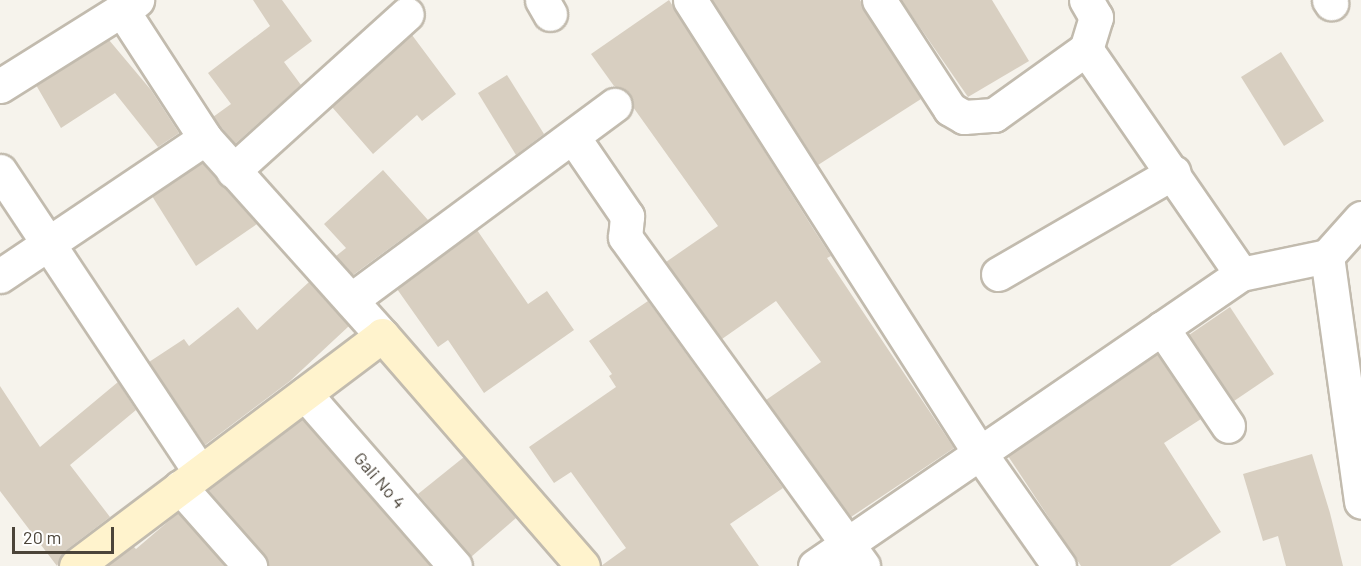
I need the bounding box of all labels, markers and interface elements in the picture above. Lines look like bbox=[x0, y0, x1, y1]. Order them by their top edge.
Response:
street label: Gali No 4 bbox=[350, 447, 410, 513]
scale bar bbox=[15, 515, 117, 553]
text: 20 m bbox=[23, 526, 61, 548]

